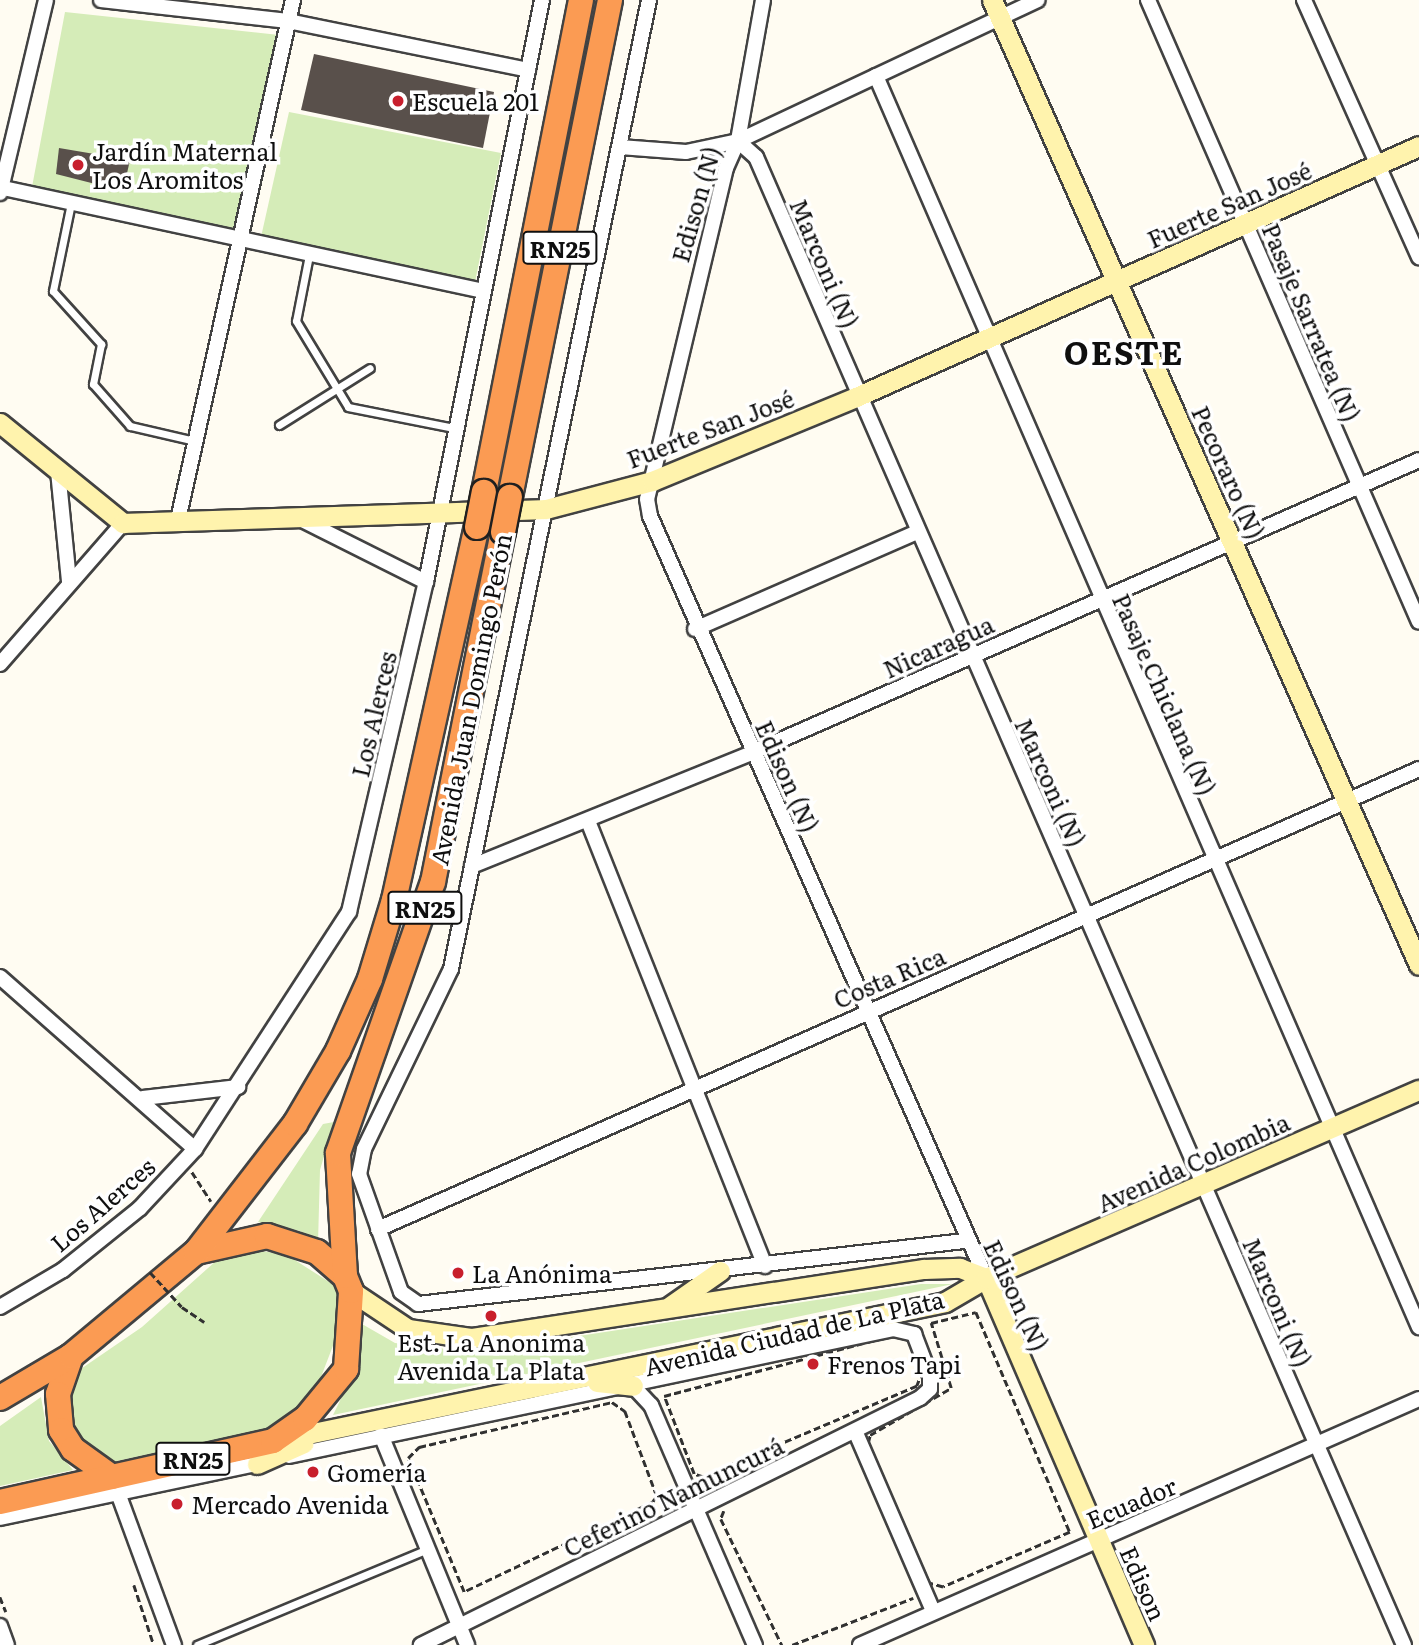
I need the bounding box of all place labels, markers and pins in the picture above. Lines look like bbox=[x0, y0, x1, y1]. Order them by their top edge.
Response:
place label: Escuela 201 bbox=[412, 87, 539, 115]
marker: Escuela 201 bbox=[390, 93, 406, 109]
place label: Jardín Maternal Los Aromitos bbox=[92, 137, 277, 193]
marker: Jardín Maternal Los Aromitos bbox=[70, 157, 86, 173]
place label: La Anónima bbox=[472, 1259, 612, 1287]
marker: La Anónima bbox=[450, 1265, 466, 1281]
marker: Est. La Anonima Avenida La Plata bbox=[483, 1308, 499, 1324]
place label: Est. La Anonima Avenida La Plata bbox=[397, 1328, 585, 1384]
place label: Frenos Tapi bbox=[827, 1350, 961, 1378]
marker: Frenos Tapi bbox=[805, 1356, 821, 1372]
place label: Gomería bbox=[327, 1458, 426, 1486]
marker: Gomería bbox=[305, 1464, 321, 1480]
place label: Mercado Avenida bbox=[191, 1490, 389, 1518]
marker: Mercado Avenida bbox=[169, 1496, 185, 1512]

